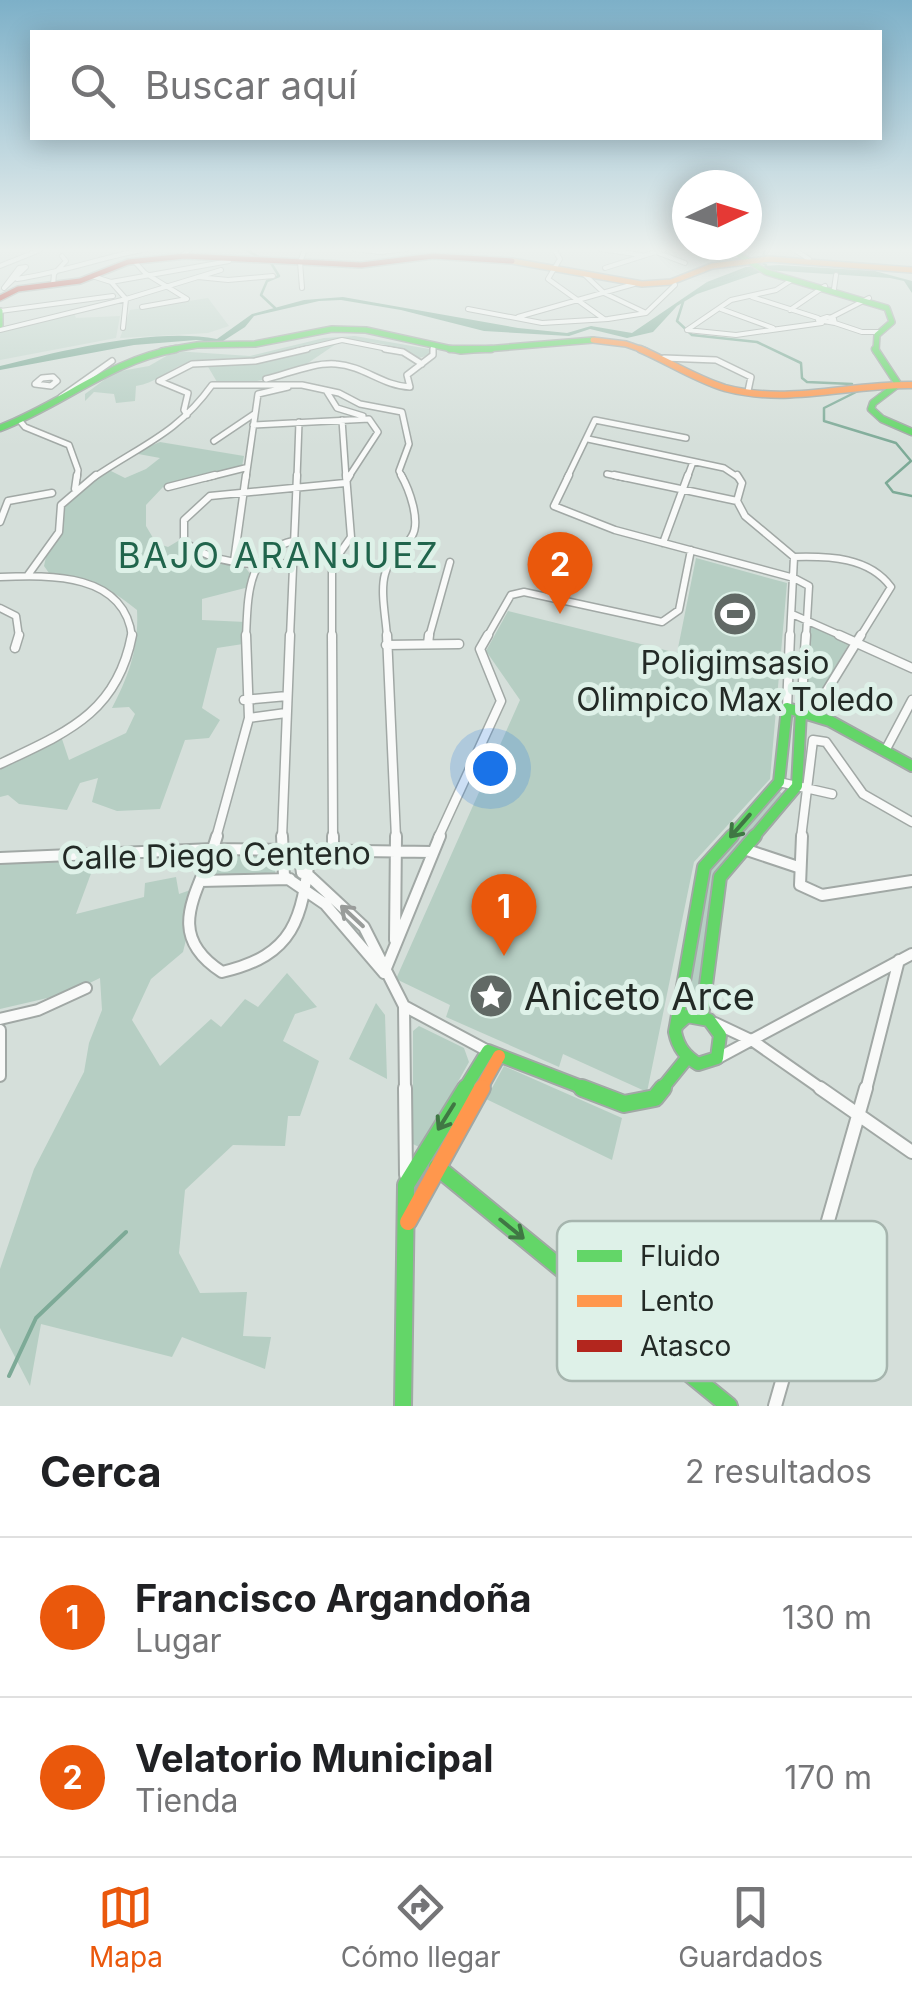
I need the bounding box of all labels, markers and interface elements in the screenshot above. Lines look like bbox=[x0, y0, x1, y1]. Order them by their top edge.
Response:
search box bbox=[30, 30, 882, 140]
icon: search bbox=[65, 58, 120, 113]
text: Buscar aquí bbox=[145, 62, 357, 108]
north arrow bbox=[672, 170, 762, 260]
pin: 2 bbox=[528, 532, 592, 614]
district label: BAJO ARANJUEZ bbox=[118, 534, 440, 576]
sports icon: Poligimsasio Olimpico Max Toledo bbox=[712, 591, 758, 637]
place label: Poligimsasio Olimpico Max Toledo bbox=[576, 643, 894, 719]
your location bbox=[465, 743, 516, 794]
one-way arrow bbox=[730, 812, 752, 838]
street label: Calle Diego Centeno bbox=[61, 833, 371, 877]
pin: 1 bbox=[472, 874, 536, 956]
one-way arrow bbox=[340, 904, 364, 928]
place icon: Aniceto Arce bbox=[468, 973, 514, 1019]
place label: Aniceto Arce bbox=[524, 973, 755, 1019]
one-way arrow bbox=[436, 1102, 457, 1131]
one-way arrow bbox=[498, 1217, 525, 1239]
legend bbox=[557, 1221, 887, 1381]
text: Fluido bbox=[640, 1239, 721, 1273]
text: Lento bbox=[640, 1284, 714, 1318]
text: Atasco bbox=[640, 1329, 731, 1363]
text: Cerca bbox=[40, 1446, 162, 1497]
text: 2 resultados bbox=[685, 1452, 872, 1491]
text: Francisco Argandoña bbox=[135, 1575, 531, 1621]
text: 1 bbox=[66, 1598, 79, 1637]
text: 130 m bbox=[782, 1598, 872, 1637]
text: Lugar bbox=[135, 1621, 222, 1660]
text: Velatorio Municipal bbox=[135, 1735, 494, 1781]
text: 2 bbox=[62, 1758, 83, 1797]
text: 170 m bbox=[784, 1758, 872, 1797]
text: Tienda bbox=[135, 1781, 239, 1820]
tab: Mapa bbox=[89, 1880, 163, 1974]
tab: Cómo llegar bbox=[341, 1880, 501, 1974]
tab: Guardados bbox=[678, 1880, 823, 1974]

